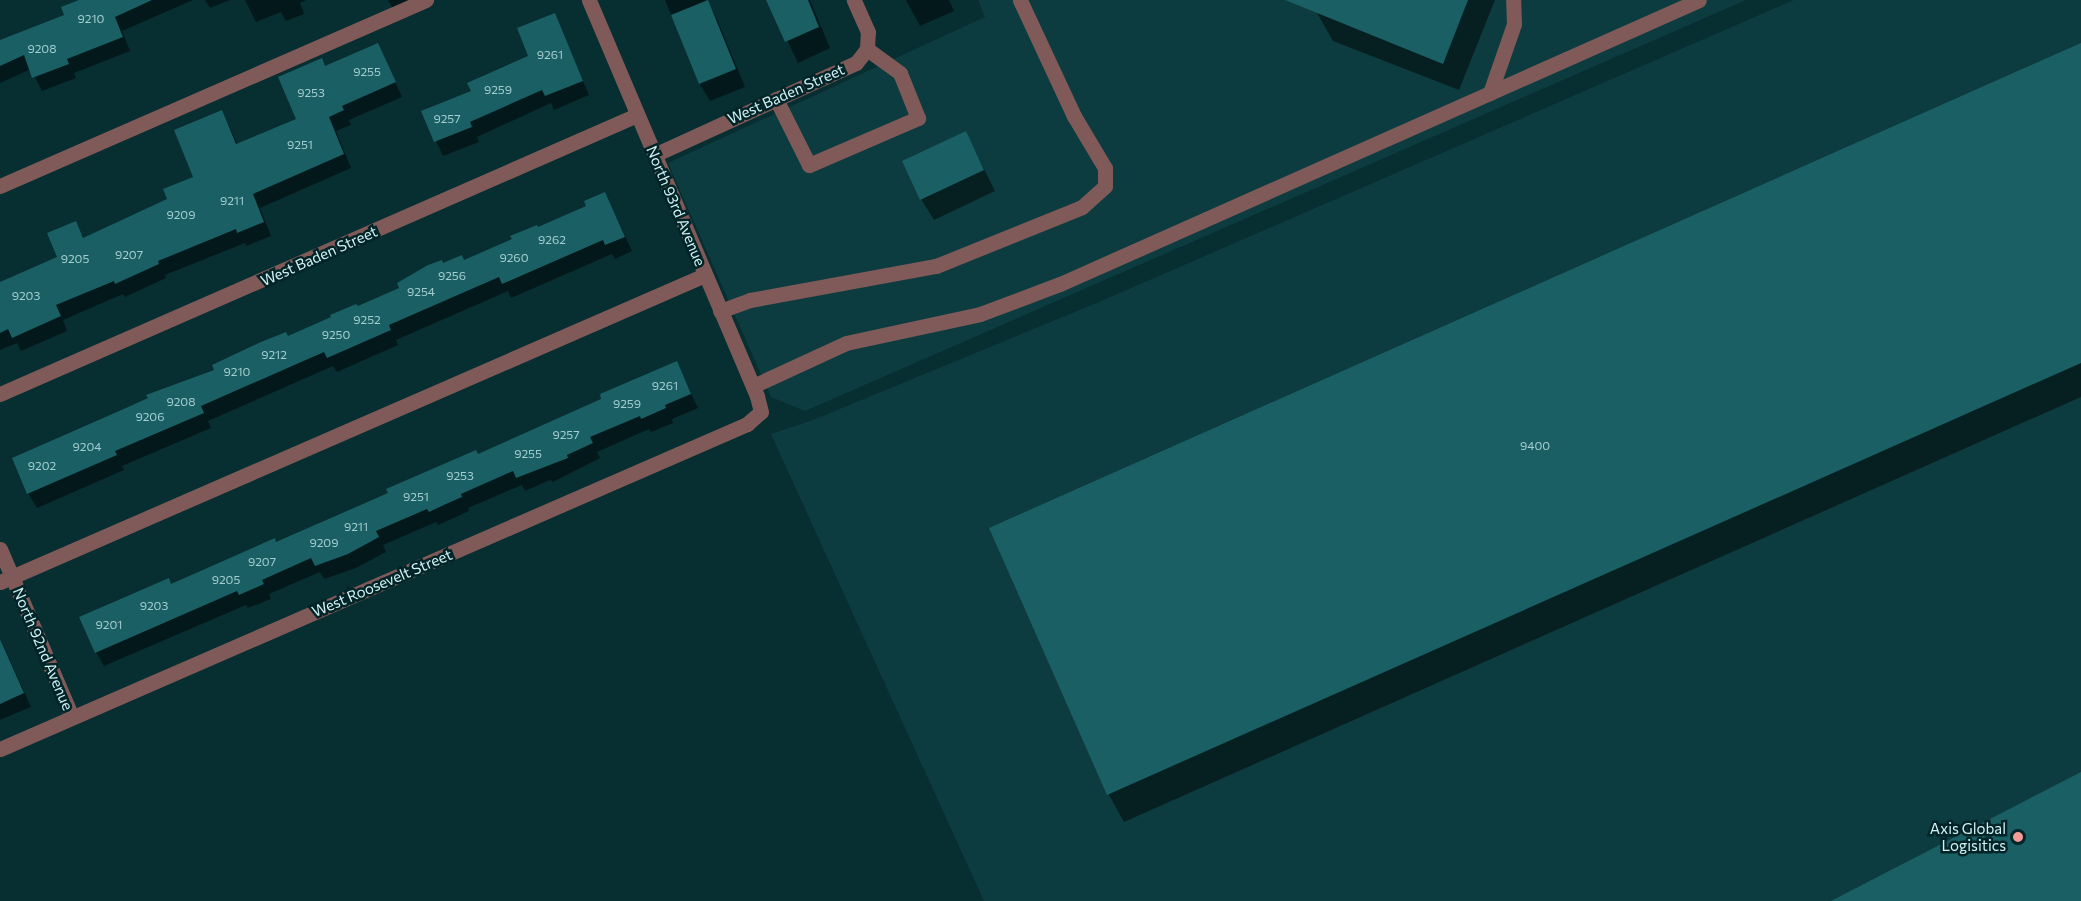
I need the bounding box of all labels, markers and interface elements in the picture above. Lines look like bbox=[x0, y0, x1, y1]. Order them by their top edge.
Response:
house number: 9210 bbox=[78, 12, 104, 26]
house number: 9208 bbox=[28, 42, 56, 56]
house number: 9261 bbox=[537, 48, 563, 62]
street label: West Baden Street bbox=[725, 60, 847, 128]
house number: 9255 bbox=[353, 65, 381, 79]
house number: 9259 bbox=[484, 83, 512, 97]
house number: 9253 bbox=[297, 86, 325, 100]
house number: 9257 bbox=[433, 112, 461, 126]
house number: 9251 bbox=[287, 138, 313, 152]
street label: North 93rd Avenue bbox=[643, 143, 709, 269]
house number: 9211 bbox=[220, 194, 244, 208]
house number: 9209 bbox=[167, 208, 195, 222]
street label: West Baden Street bbox=[258, 222, 380, 290]
house number: 9262 bbox=[538, 233, 566, 247]
house number: 9207 bbox=[115, 248, 143, 262]
house number: 9260 bbox=[500, 251, 528, 265]
house number: 9205 bbox=[61, 252, 89, 266]
house number: 9256 bbox=[438, 269, 466, 283]
house number: 9254 bbox=[407, 285, 435, 299]
house number: 9203 bbox=[12, 289, 40, 303]
house number: 9252 bbox=[353, 313, 381, 327]
house number: 9250 bbox=[322, 328, 350, 342]
house number: 9212 bbox=[261, 348, 287, 362]
house number: 9210 bbox=[224, 365, 250, 379]
house number: 9261 bbox=[652, 379, 678, 393]
house number: 9208 bbox=[167, 395, 195, 409]
house number: 9259 bbox=[613, 397, 641, 411]
house number: 9206 bbox=[136, 410, 164, 424]
house number: 9257 bbox=[552, 428, 580, 442]
house number: 9400 bbox=[1520, 439, 1550, 453]
house number: 9204 bbox=[73, 440, 101, 454]
house number: 9255 bbox=[514, 447, 542, 461]
house number: 9202 bbox=[28, 459, 56, 473]
house number: 9253 bbox=[446, 469, 474, 483]
house number: 9251 bbox=[403, 490, 429, 504]
house number: 9211 bbox=[344, 520, 368, 534]
house number: 9209 bbox=[310, 536, 338, 550]
street label: West Roosevelt Street bbox=[309, 545, 455, 621]
house number: 9207 bbox=[248, 555, 276, 569]
house number: 9205 bbox=[212, 573, 240, 587]
street label: North 92nd Avenue bbox=[9, 585, 77, 713]
house number: 9203 bbox=[140, 599, 168, 613]
house number: 9201 bbox=[96, 618, 122, 632]
place label: Axis Global Logisitics bbox=[1930, 819, 2006, 854]
marker: Axis Global Logisitics bbox=[2011, 830, 2025, 844]

